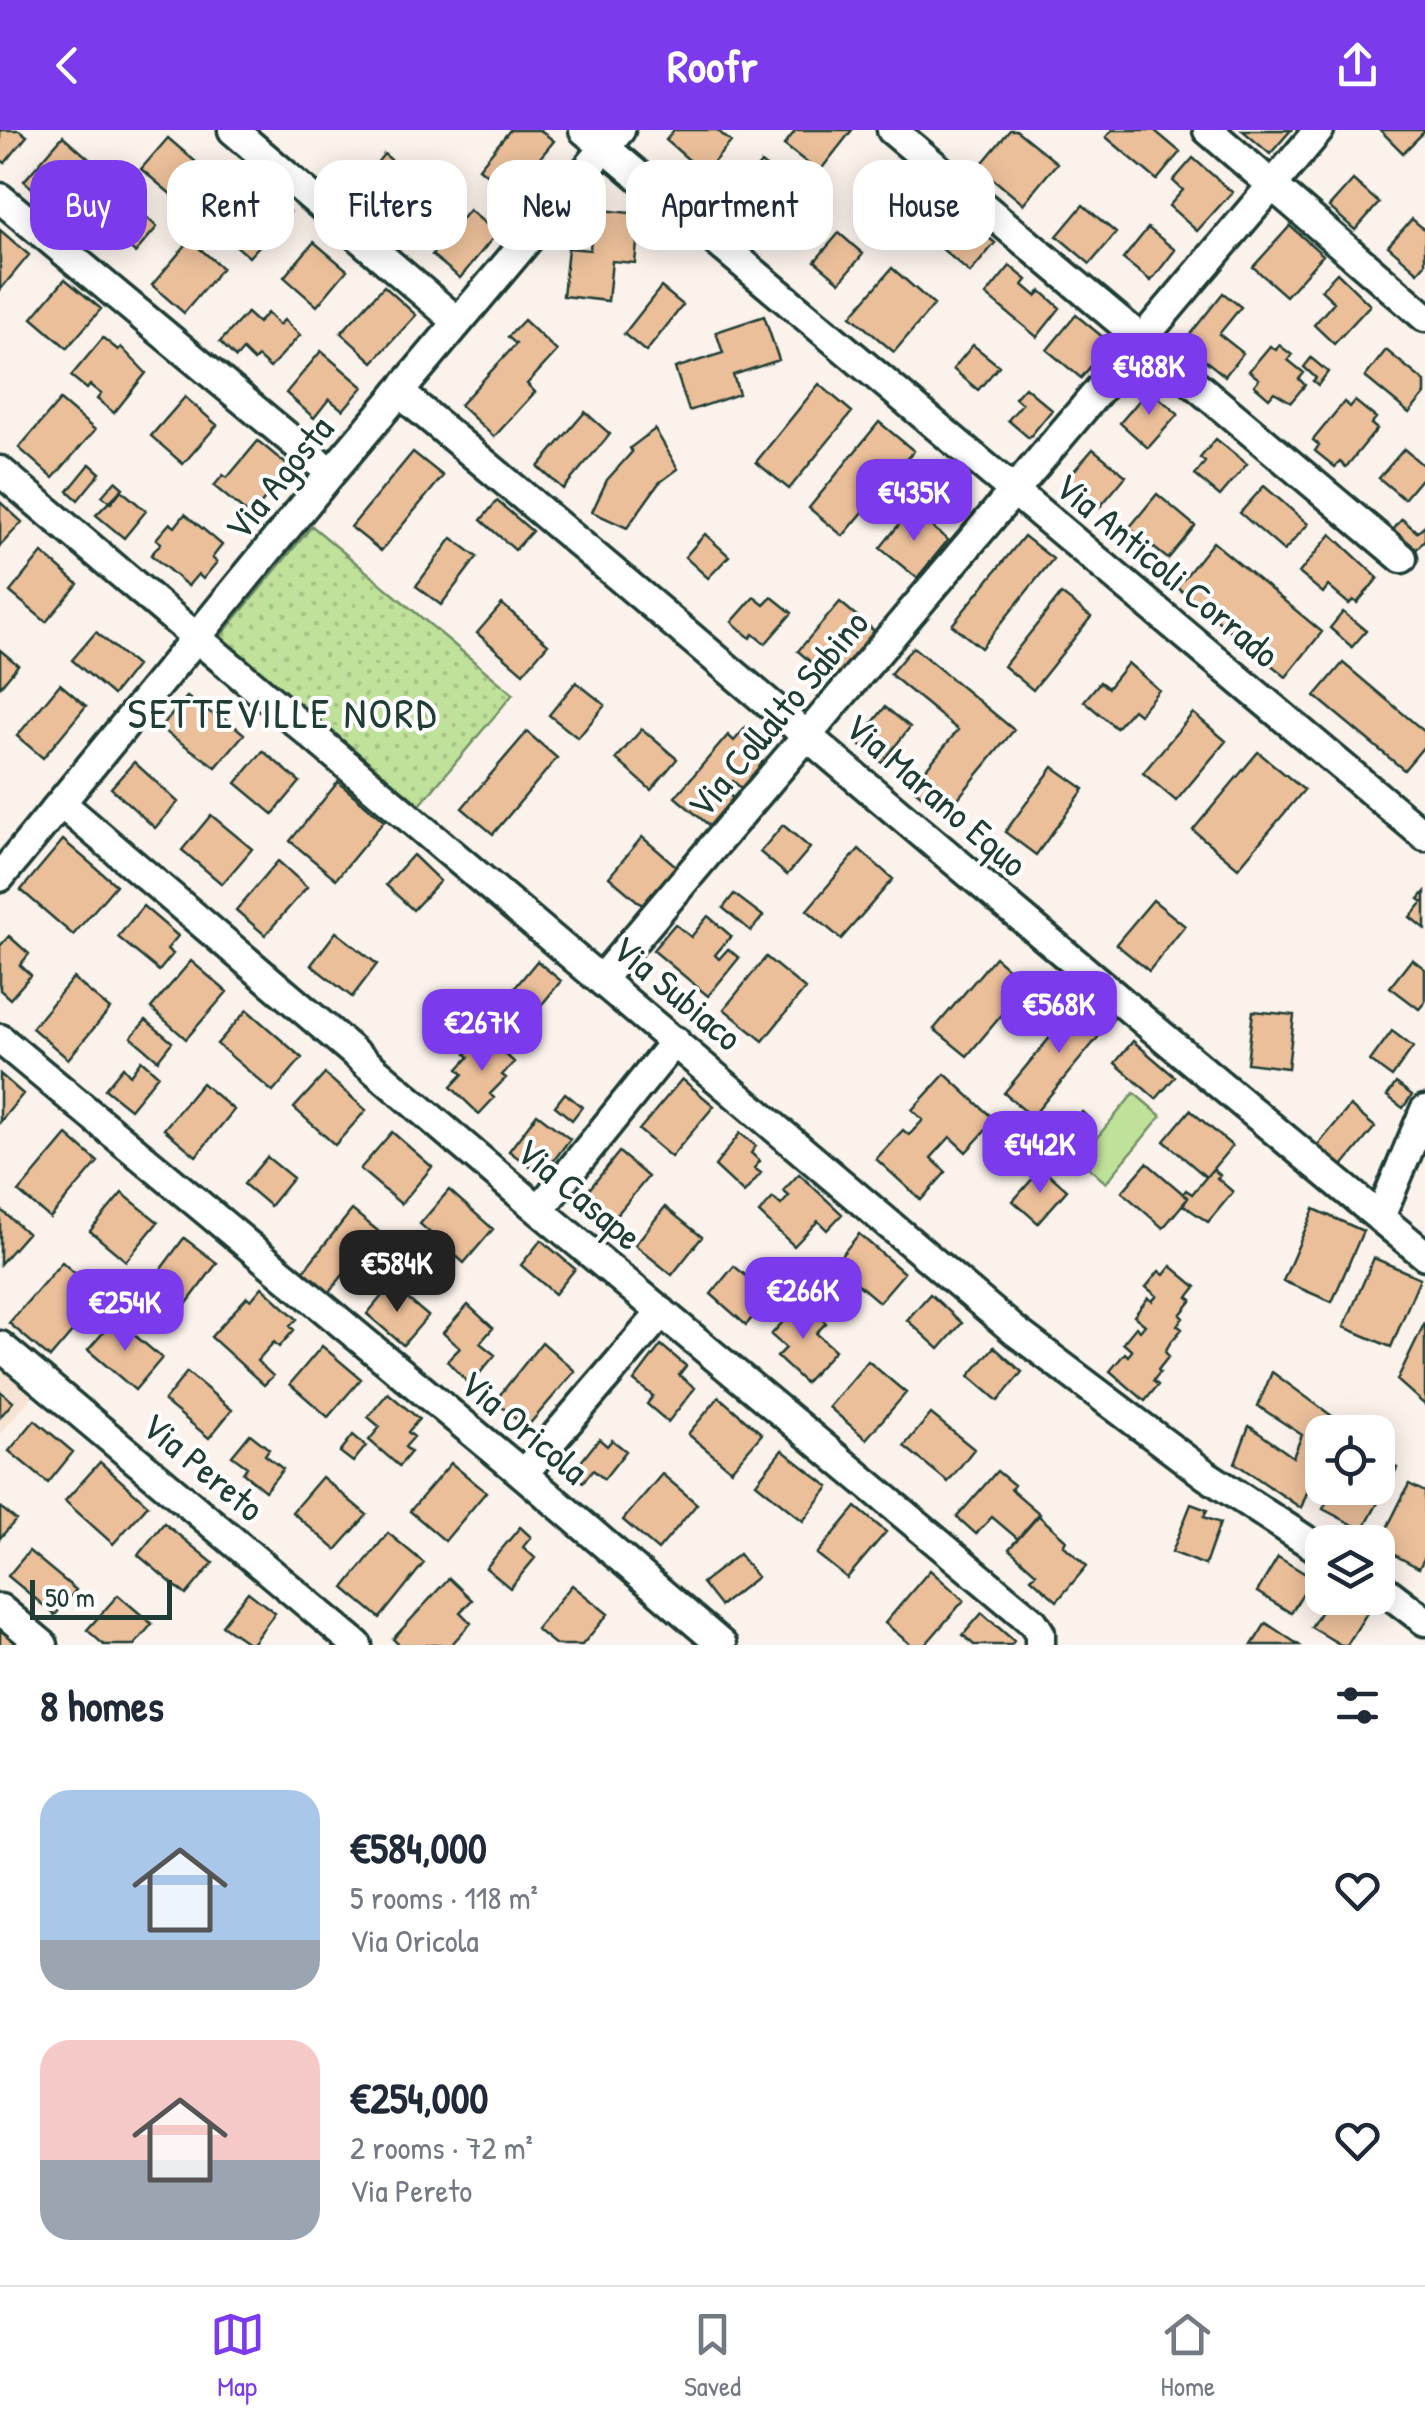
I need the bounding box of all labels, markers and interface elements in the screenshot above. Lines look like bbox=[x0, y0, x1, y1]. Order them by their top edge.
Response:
text: Roofr bbox=[667, 35, 758, 96]
icon: back bbox=[40, 38, 95, 93]
icon: share bbox=[1330, 38, 1385, 93]
chip: Buy bbox=[30, 160, 147, 250]
chip: Rent bbox=[167, 160, 294, 250]
chip: Filters bbox=[314, 160, 467, 250]
chip: New bbox=[487, 160, 606, 250]
chip: Apartment bbox=[626, 160, 833, 250]
chip: House bbox=[853, 160, 995, 250]
pin: €488K bbox=[1079, 333, 1219, 418]
text: €488K bbox=[1113, 344, 1185, 387]
street label: Via Agosta bbox=[212, 404, 345, 551]
pin: €435K bbox=[844, 459, 984, 544]
street label: Via Anticoli Corrado bbox=[1044, 460, 1291, 679]
text: €435K bbox=[878, 470, 950, 513]
street label: Via Collalto Sabino bbox=[675, 598, 880, 829]
district label: SETTEVILLE NORD bbox=[128, 684, 438, 741]
street label: Via Marano Equo bbox=[834, 700, 1039, 888]
street label: Via Subiaco bbox=[601, 922, 754, 1062]
pin: €568K bbox=[989, 971, 1129, 1056]
text: €568K bbox=[1023, 982, 1095, 1025]
pin: €267K bbox=[412, 989, 552, 1074]
text: €267K bbox=[444, 1000, 520, 1043]
pin: €442K bbox=[970, 1111, 1110, 1196]
text: €442K bbox=[1004, 1122, 1076, 1165]
street label: Via Casape bbox=[505, 1125, 654, 1261]
pin: €584K bbox=[327, 1230, 467, 1315]
text: €584K bbox=[361, 1241, 433, 1284]
pin: €266K bbox=[733, 1257, 873, 1342]
text: €266K bbox=[767, 1268, 839, 1311]
pin: €254K bbox=[55, 1269, 195, 1354]
text: €254K bbox=[89, 1280, 161, 1323]
street label: Via Oricola bbox=[449, 1357, 600, 1495]
street label: Via Pereto bbox=[131, 1400, 276, 1533]
map controls bbox=[1305, 1415, 1395, 1615]
button: locate bbox=[1305, 1415, 1395, 1505]
button: layers bbox=[1305, 1525, 1395, 1615]
scale bar bbox=[30, 1575, 172, 1620]
text: 50 m bbox=[45, 1578, 95, 1616]
text: 8 homes bbox=[40, 1677, 164, 1734]
icon: filters bbox=[1330, 1678, 1385, 1733]
text: €584,000 bbox=[350, 1819, 487, 1876]
icon: home bbox=[120, 1830, 240, 1950]
icon: heart bbox=[1330, 1863, 1385, 1918]
text: 5 rooms · 118 m² bbox=[350, 1876, 538, 1919]
text: Via Oricola bbox=[350, 1919, 479, 1962]
text: €254,000 bbox=[350, 2069, 488, 2126]
icon: home bbox=[120, 2080, 240, 2200]
icon: heart bbox=[1330, 2113, 1385, 2168]
text: 2 rooms · 72 m² bbox=[350, 2126, 533, 2169]
text: Via Pereto bbox=[350, 2169, 472, 2212]
tab: Map bbox=[210, 2307, 265, 2405]
tab: Saved bbox=[684, 2307, 741, 2405]
tab: Home bbox=[1160, 2307, 1215, 2405]

